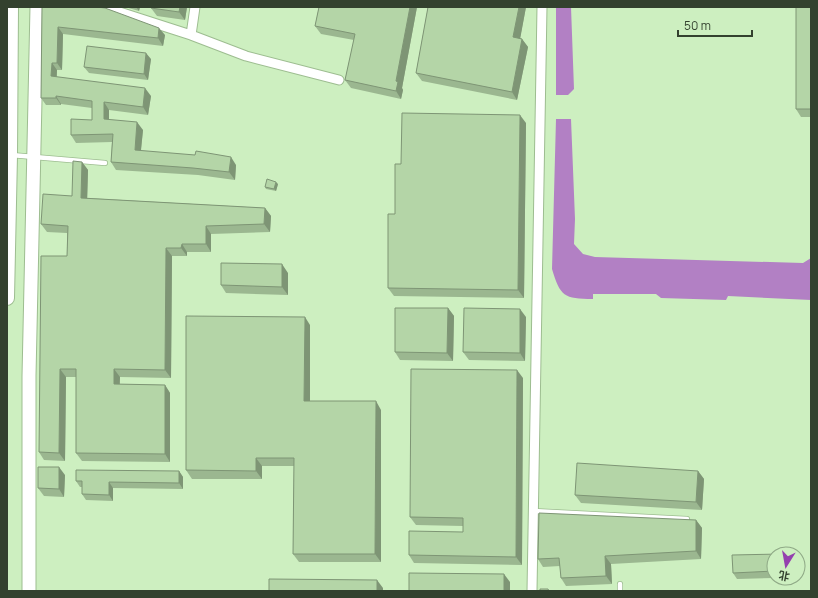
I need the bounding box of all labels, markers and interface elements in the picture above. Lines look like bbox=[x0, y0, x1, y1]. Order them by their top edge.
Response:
scale bar bbox=[678, 12, 752, 38]
text: 50 m bbox=[684, 17, 711, 34]
north arrow bbox=[766, 546, 806, 586]
text: 北 bbox=[777, 568, 791, 585]

